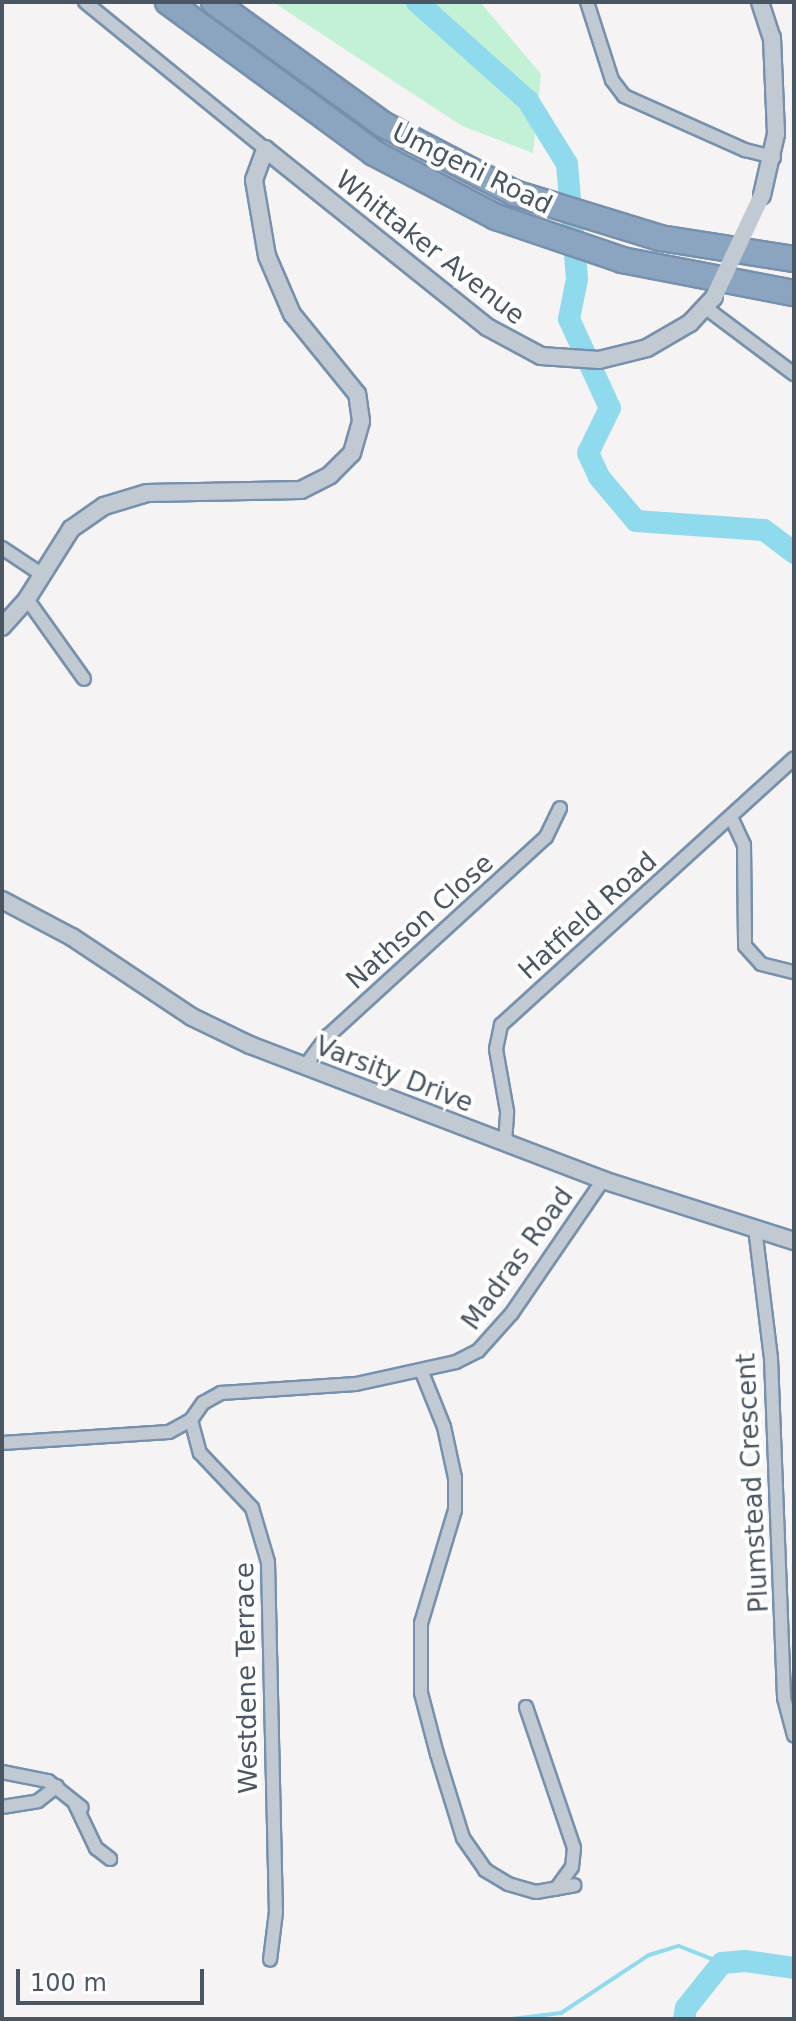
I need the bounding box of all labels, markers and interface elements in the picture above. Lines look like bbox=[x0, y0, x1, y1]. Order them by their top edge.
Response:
street label: Umgeni Road bbox=[387, 117, 557, 221]
street label: Whittaker Avenue bbox=[329, 164, 531, 332]
street label: Hatfield Road bbox=[512, 846, 664, 986]
street label: Nathson Close bbox=[340, 848, 500, 996]
street label: Varsity Drive bbox=[311, 1031, 477, 1119]
street label: Madras Road bbox=[456, 1182, 580, 1336]
street label: Plumstead Crescent bbox=[731, 1352, 775, 1614]
street label: Westdene Terrace bbox=[229, 1562, 265, 1794]
scale bar bbox=[20, 1953, 208, 2003]
text: 100 m bbox=[30, 1969, 107, 1997]

